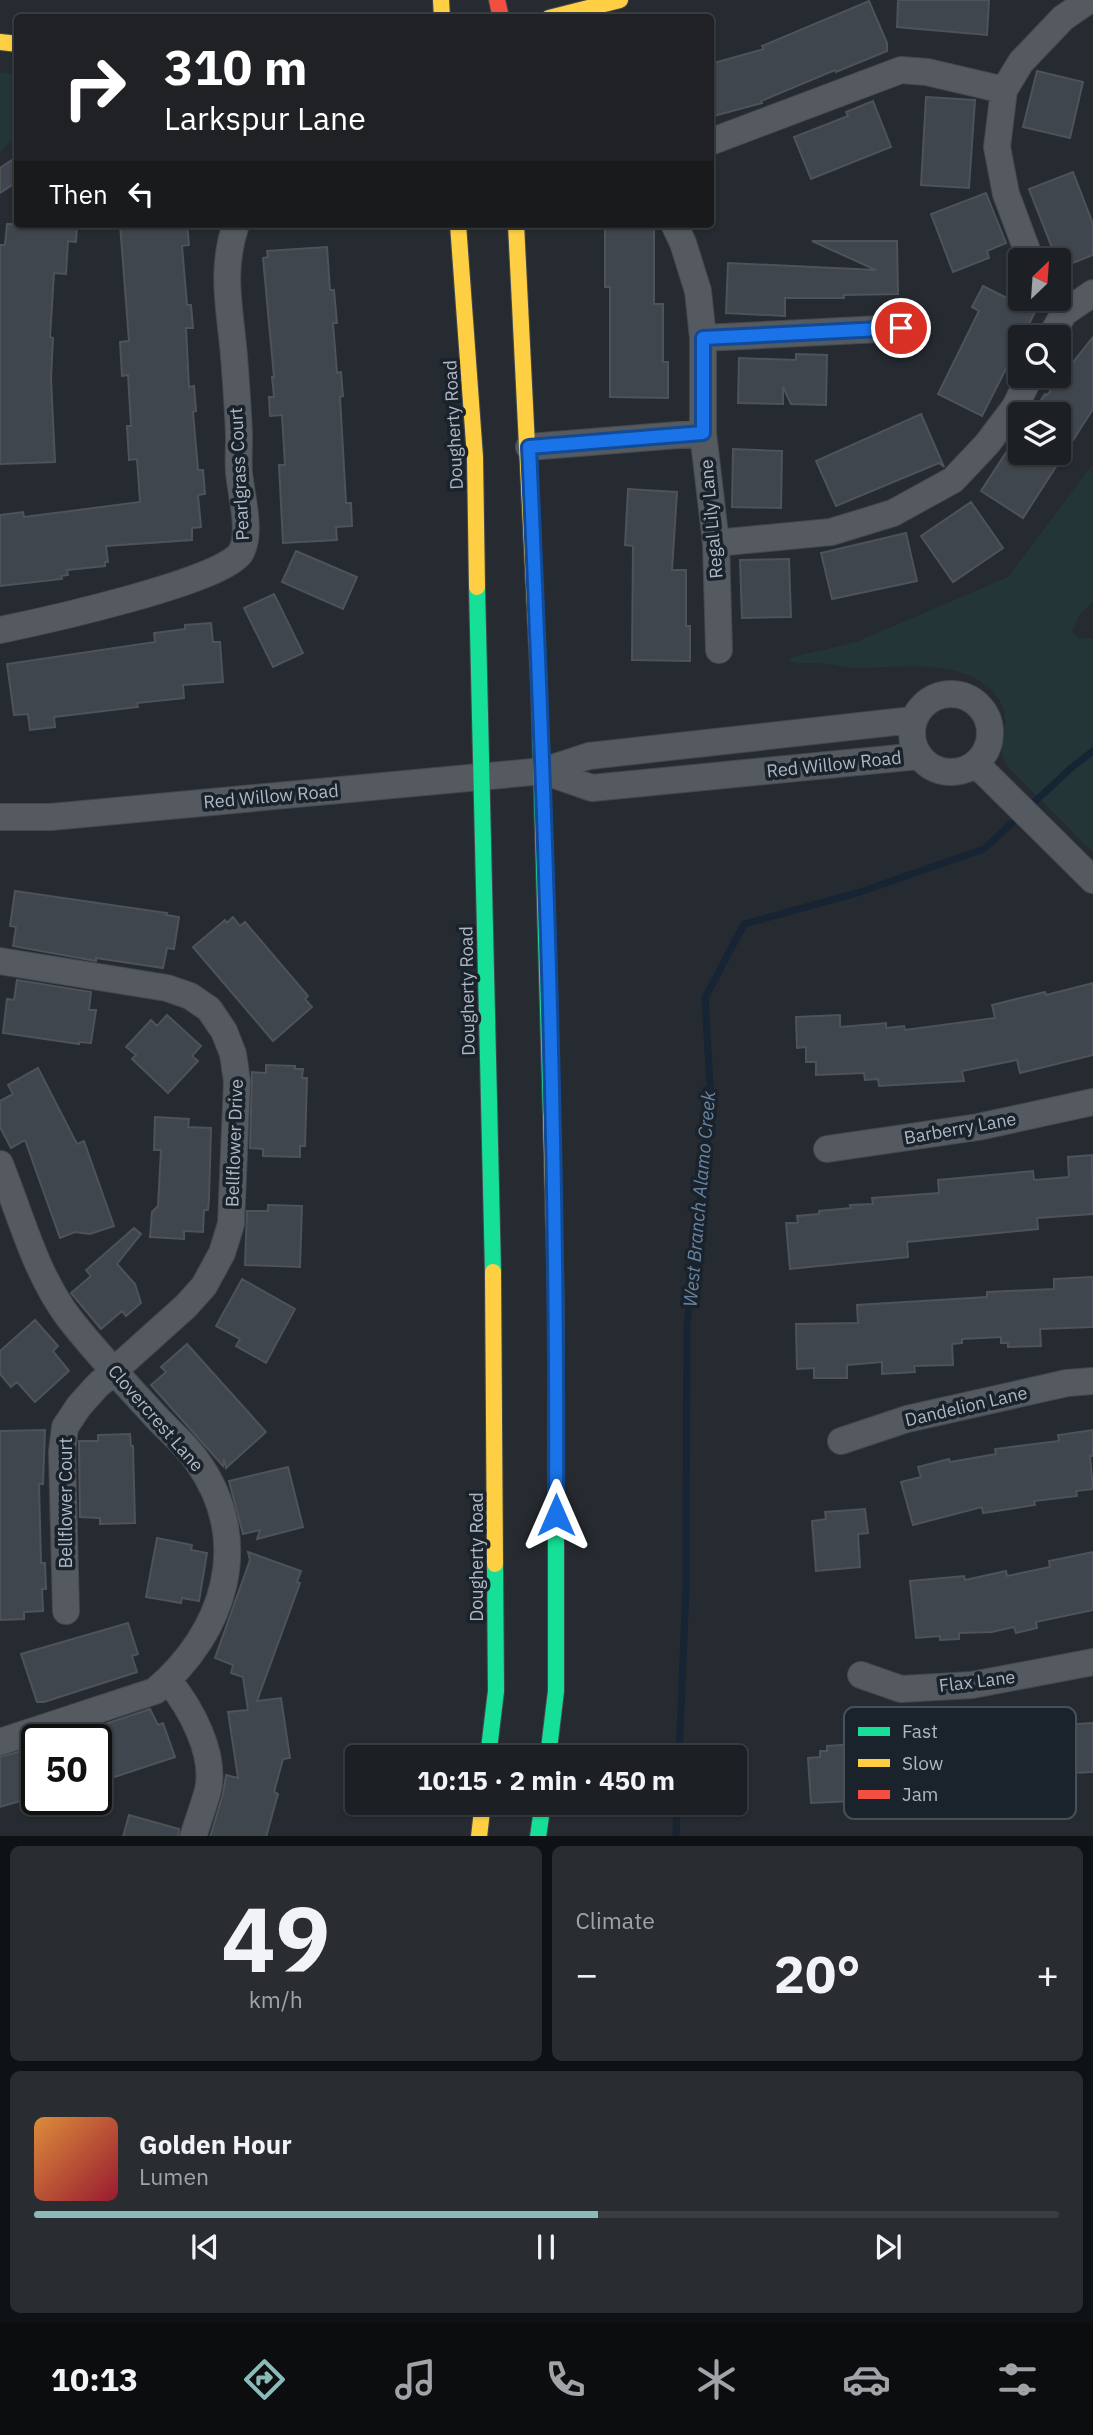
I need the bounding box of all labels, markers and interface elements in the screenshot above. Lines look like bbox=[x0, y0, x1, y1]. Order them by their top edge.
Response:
text: 310 m bbox=[164, 35, 308, 98]
icon: right bbox=[49, 42, 140, 133]
text: Larkspur Lane bbox=[164, 97, 366, 139]
icon: left bbox=[122, 175, 160, 213]
text: Then bbox=[49, 177, 108, 211]
north arrow bbox=[1008, 248, 1071, 312]
map controls bbox=[1008, 248, 1071, 465]
pin bbox=[871, 298, 931, 358]
icon: arrive bbox=[882, 309, 920, 347]
button: search bbox=[1008, 325, 1071, 388]
street label: Dougherty Road bbox=[438, 360, 468, 490]
button: layers bbox=[1008, 402, 1071, 465]
street label: Pearlgrass Court bbox=[224, 407, 254, 541]
street label: Regal Lily Lane bbox=[694, 458, 728, 580]
street label: Red Willow Road bbox=[765, 745, 903, 783]
street label: Red Willow Road bbox=[202, 779, 340, 813]
street label: Dougherty Road bbox=[454, 926, 480, 1056]
street label: Bellflower Drive bbox=[220, 1078, 248, 1208]
water label: West Branch Alamo Creek bbox=[678, 1089, 720, 1308]
street label: Barberry Lane bbox=[902, 1107, 1018, 1149]
street label: Clovercrest Lane bbox=[103, 1360, 209, 1476]
street label: Dandelion Lane bbox=[903, 1381, 1030, 1431]
street label: Bellflower Court bbox=[54, 1437, 77, 1569]
position arrow bbox=[519, 1478, 593, 1552]
street label: Dougherty Road bbox=[465, 1492, 488, 1622]
street label: Flax Lane bbox=[938, 1665, 1017, 1697]
legend bbox=[844, 1707, 1076, 1819]
text: Fast bbox=[902, 1719, 938, 1743]
speed limit sign: 50 bbox=[21, 1724, 112, 1815]
text: Slow bbox=[902, 1751, 943, 1775]
text: 10:15 · 2 min · 450 m bbox=[417, 1763, 675, 1797]
text: Jam bbox=[902, 1782, 938, 1806]
text: 49 bbox=[221, 1879, 330, 1997]
text: Climate bbox=[576, 1905, 655, 1935]
text: 20° bbox=[774, 1940, 861, 2007]
text: − bbox=[576, 1949, 598, 1998]
text: + bbox=[1036, 1949, 1059, 1998]
text: km/h bbox=[249, 1984, 303, 2014]
text: Golden Hour bbox=[139, 2127, 292, 2161]
text: Lumen bbox=[139, 2161, 209, 2191]
icon: previous bbox=[186, 2228, 224, 2266]
icon: pause bbox=[527, 2228, 565, 2266]
icon: next bbox=[869, 2228, 907, 2266]
icon: directions bbox=[240, 2355, 289, 2404]
icon: music bbox=[391, 2355, 440, 2404]
icon: phone bbox=[541, 2355, 590, 2404]
icon: climate bbox=[692, 2355, 741, 2404]
icon: car bbox=[842, 2355, 891, 2404]
icon: filters bbox=[993, 2355, 1042, 2404]
text: 10:13 bbox=[51, 2358, 138, 2400]

